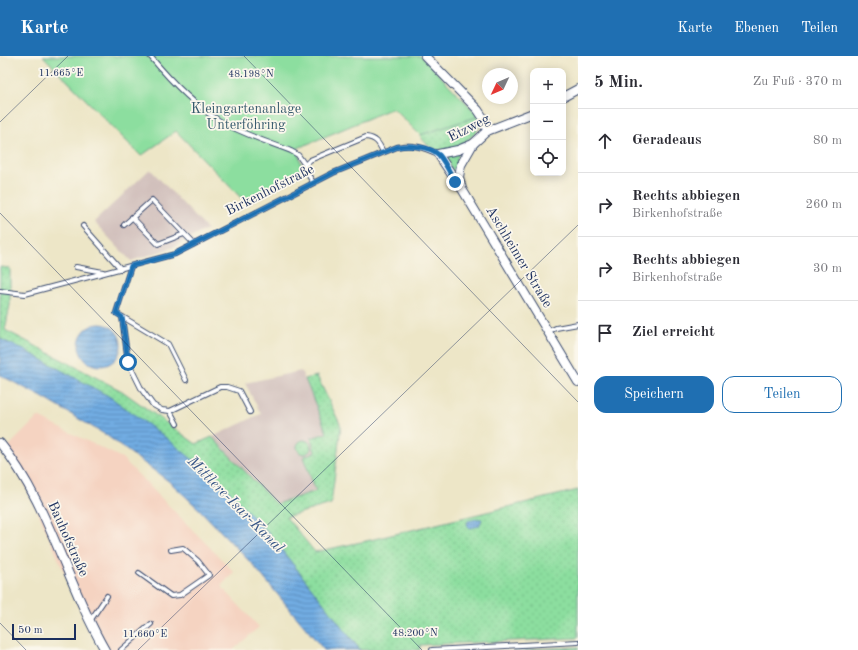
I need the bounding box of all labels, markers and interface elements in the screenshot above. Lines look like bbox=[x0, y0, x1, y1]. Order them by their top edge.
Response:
text: Karte bbox=[20, 19, 68, 38]
text: Karte bbox=[678, 21, 712, 35]
text: Ebenen bbox=[734, 21, 779, 35]
text: Teilen bbox=[801, 21, 838, 35]
text: 11.665°E bbox=[39, 68, 83, 78]
north arrow bbox=[482, 68, 518, 104]
map controls bbox=[530, 68, 566, 176]
button: + bbox=[530, 68, 566, 104]
text: 48.198°N bbox=[228, 69, 274, 79]
text: 5 Min. bbox=[594, 74, 643, 91]
text: Zu Fuß · 370 m bbox=[753, 75, 842, 88]
park label: Kleingartenanlage Unterföhring bbox=[191, 102, 301, 132]
button: − bbox=[530, 104, 566, 140]
street label: Etzweg bbox=[446, 111, 493, 144]
icon: ahead bbox=[594, 130, 616, 152]
text: Geradeaus bbox=[632, 133, 701, 148]
text: 80 m bbox=[813, 134, 842, 147]
button: locate bbox=[530, 140, 566, 176]
street label: Birkenhofstraße bbox=[224, 162, 316, 218]
route end bbox=[446, 173, 464, 191]
text: Rechts abbiegen bbox=[632, 189, 740, 204]
icon: right bbox=[594, 194, 616, 216]
text: 260 m bbox=[805, 198, 842, 211]
street label: Aschheimer Straße bbox=[483, 204, 555, 310]
text: Birkenhofstraße bbox=[632, 207, 722, 220]
text: Rechts abbiegen bbox=[632, 253, 740, 268]
icon: right bbox=[594, 258, 616, 280]
text: 30 m bbox=[813, 262, 842, 275]
text: Birkenhofstraße bbox=[632, 271, 722, 284]
icon: arrive bbox=[594, 322, 616, 344]
text: Ziel erreicht bbox=[632, 325, 715, 340]
route start bbox=[119, 353, 137, 371]
button: Speichern bbox=[594, 376, 714, 413]
button: Teilen bbox=[722, 376, 842, 413]
water label: Mittlere-Isar-Kanal bbox=[183, 453, 286, 556]
street label: Bauhofstraße bbox=[45, 499, 91, 579]
scale bar bbox=[12, 622, 76, 641]
text: 50 m bbox=[18, 625, 43, 636]
text: 48.200°N bbox=[392, 628, 438, 638]
text: 11.660°E bbox=[123, 629, 167, 639]

